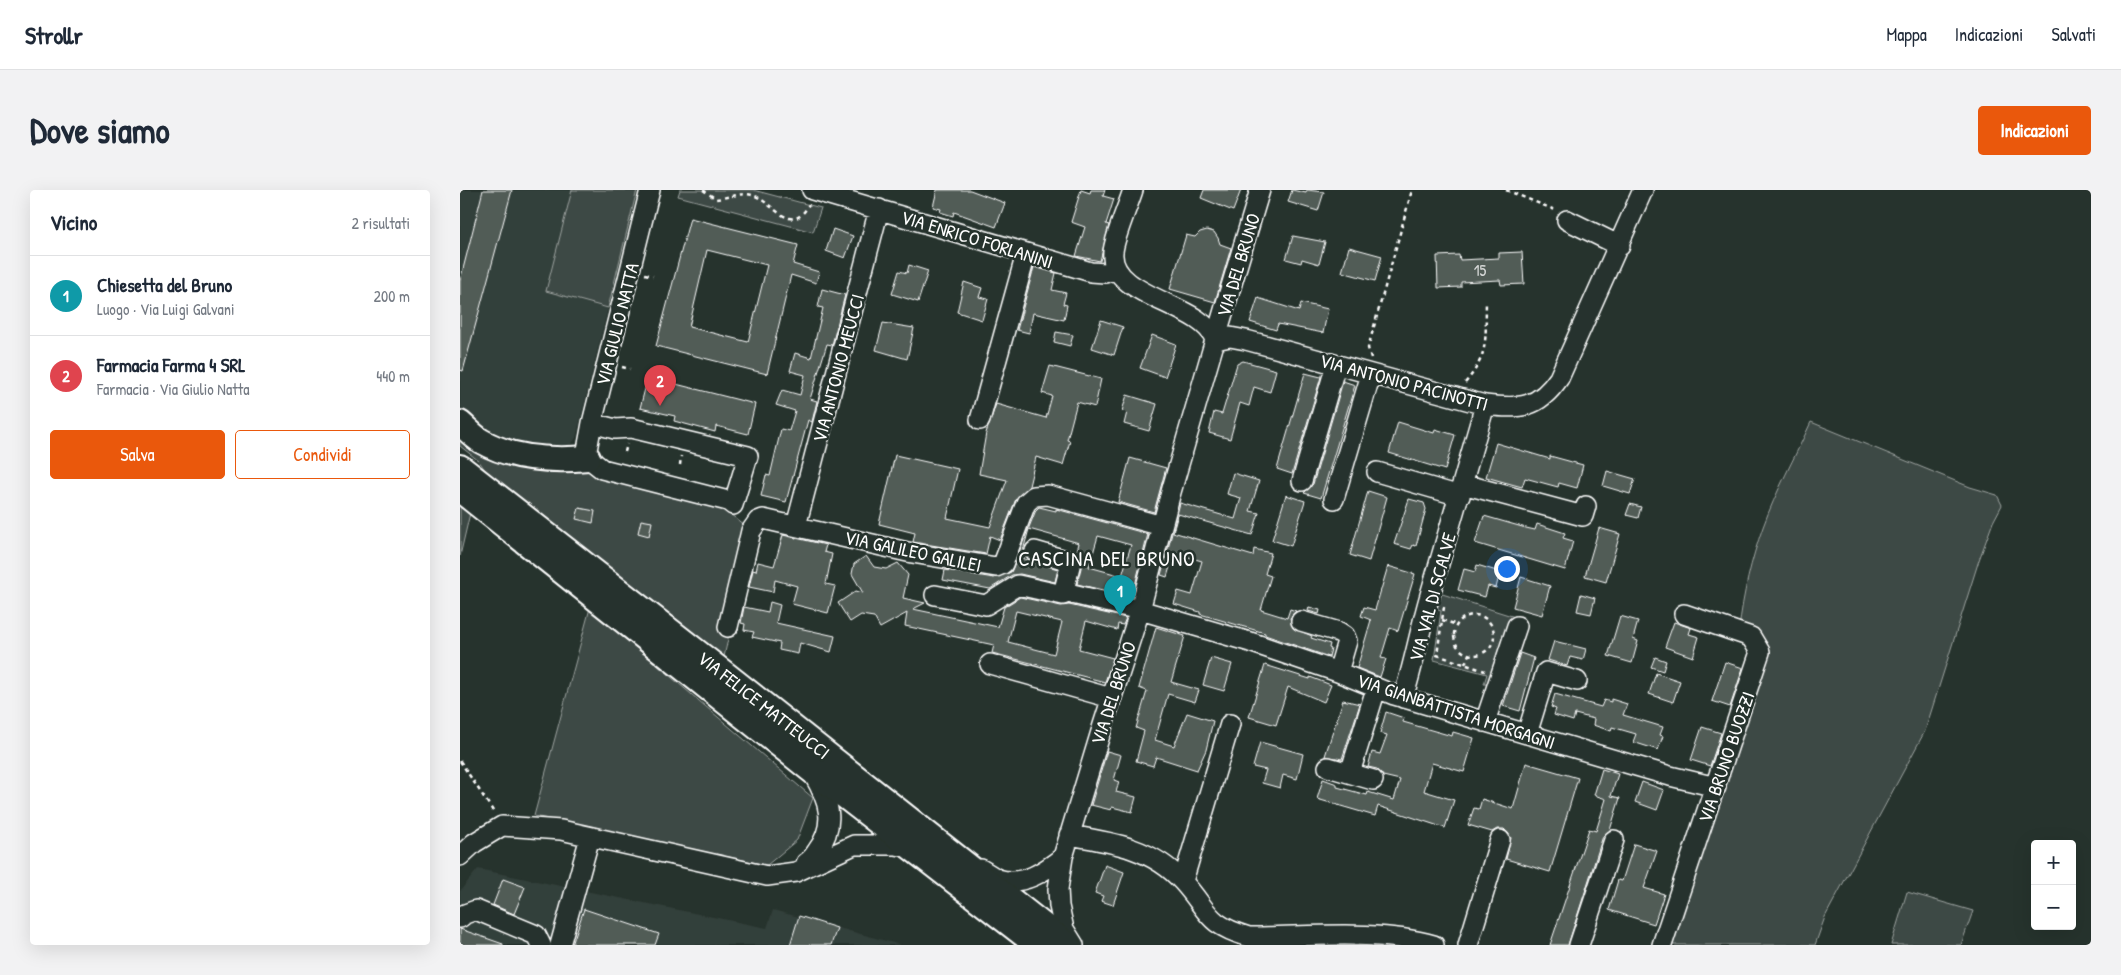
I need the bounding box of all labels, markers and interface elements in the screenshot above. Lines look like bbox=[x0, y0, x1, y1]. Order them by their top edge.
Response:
text: Strollr bbox=[25, 19, 83, 51]
text: Mappa bbox=[1887, 22, 1927, 47]
text: Indicazioni bbox=[1955, 22, 2023, 47]
text: Salvati bbox=[2051, 22, 2096, 47]
button: Indicazioni bbox=[1978, 106, 2091, 155]
text: Dove siamo bbox=[30, 107, 170, 154]
street label: VIA ENRICO FORLANINI bbox=[898, 204, 1056, 274]
text: Vicino bbox=[50, 208, 97, 237]
street label: VIA DEL BRUNO bbox=[1210, 210, 1266, 320]
text: 2 risultati bbox=[351, 212, 410, 234]
house number: 15 bbox=[1474, 259, 1487, 281]
street label: VIA GIULIO NATTA bbox=[589, 260, 645, 388]
text: Chiesetta del Bruno bbox=[97, 272, 232, 298]
text: 1 bbox=[63, 285, 69, 307]
text: 200 m bbox=[374, 285, 410, 307]
street label: VIA ANTONIO MEUCCI bbox=[806, 291, 870, 445]
text: Luogo · Via Luigi Galvani bbox=[97, 298, 234, 320]
street label: VIA ANTONIO PACINOTTI bbox=[1317, 347, 1491, 417]
text: Farmacia Farma 4 SRL bbox=[97, 352, 245, 378]
text: 2 bbox=[62, 365, 70, 387]
text: 440 m bbox=[376, 365, 410, 387]
pin: 2 bbox=[644, 365, 676, 406]
text: Farmacia · Via Giulio Natta bbox=[97, 378, 249, 400]
button: Salva bbox=[50, 430, 225, 479]
button: Condividi bbox=[235, 430, 410, 479]
street label: VIA GALILEO GALILEI bbox=[842, 524, 984, 578]
street label: VIA VAL DI SCALVE bbox=[1402, 529, 1462, 664]
district label: CASCINA DEL BRUNO bbox=[1018, 544, 1196, 573]
your location bbox=[1494, 556, 1520, 582]
pin: 1 bbox=[1104, 575, 1136, 616]
street label: VIA DEL BRUNO bbox=[1084, 638, 1142, 748]
street label: VIA FELICE MATTEUCCI bbox=[692, 645, 836, 765]
street label: VIA GIANBATTISTA MORGAGNI bbox=[1354, 667, 1558, 755]
street label: VIA BRUNO BUOZZI bbox=[1691, 688, 1761, 826]
map controls bbox=[2031, 840, 2076, 930]
button: + bbox=[2031, 840, 2076, 885]
button: − bbox=[2031, 885, 2076, 930]

